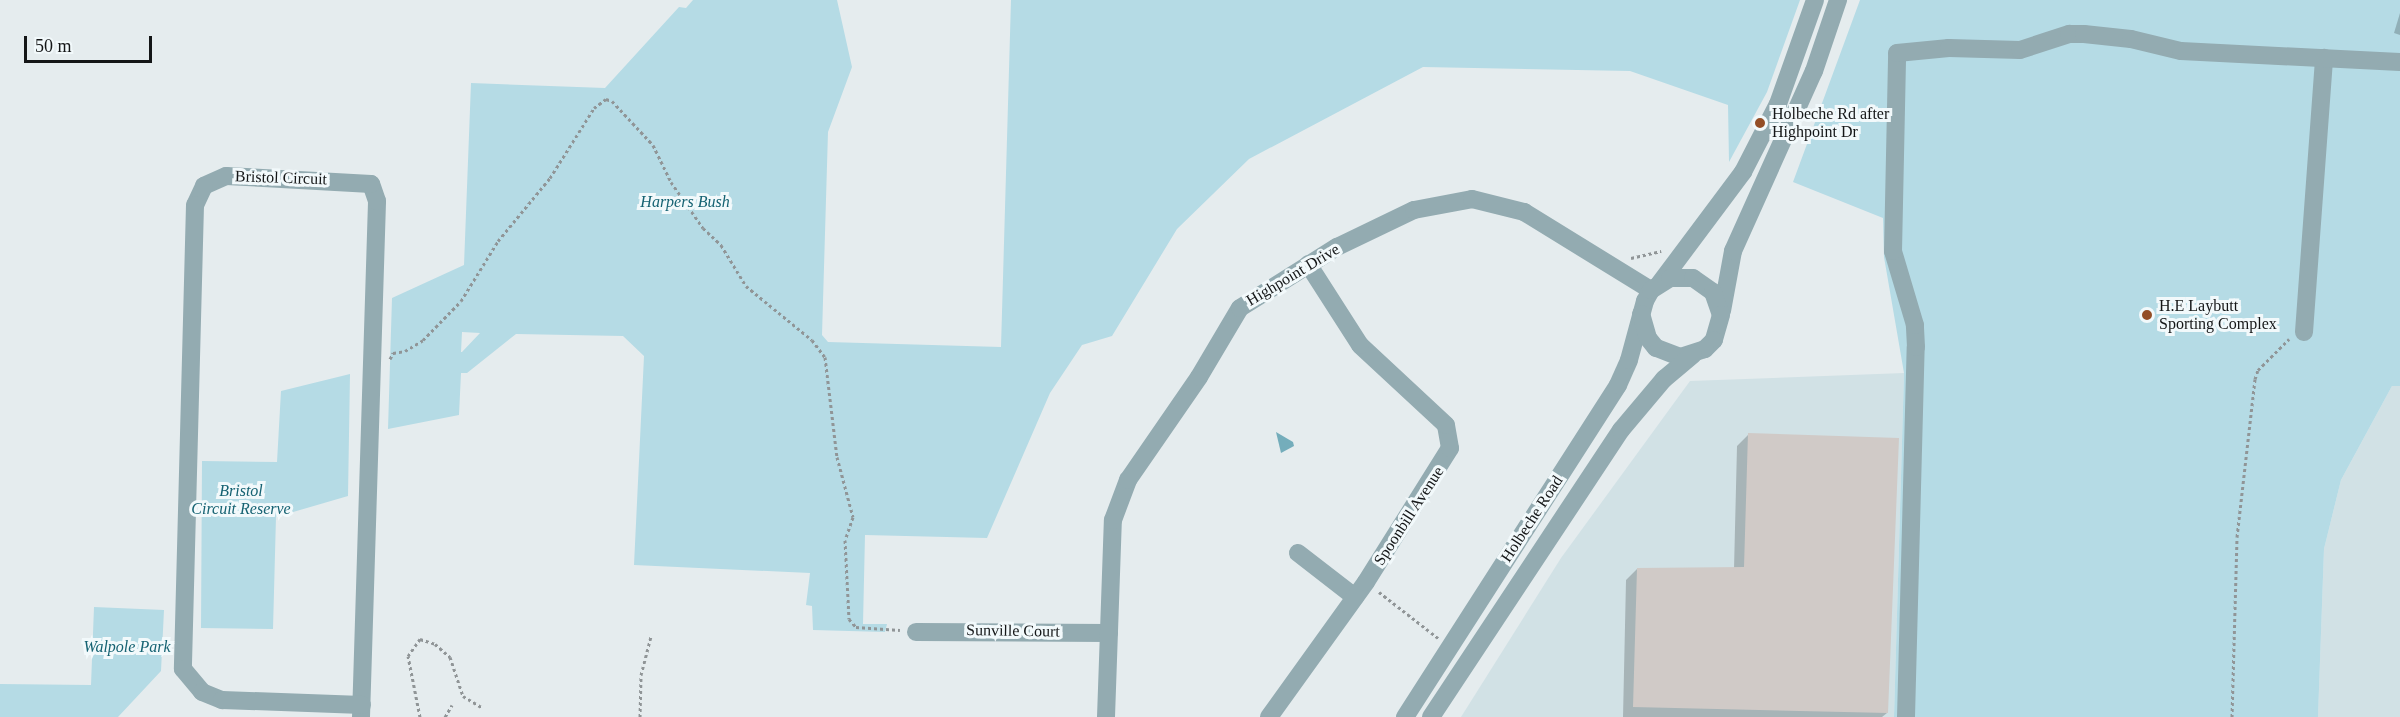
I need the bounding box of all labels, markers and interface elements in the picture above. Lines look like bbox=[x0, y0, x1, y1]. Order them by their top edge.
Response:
scale bar bbox=[27, 24, 154, 62]
text: 50 m bbox=[35, 36, 72, 56]
place label: Holbeche Rd after Highpoint Dr bbox=[1772, 104, 1889, 142]
marker: Holbeche Rd after Highpoint Dr bbox=[1753, 116, 1767, 130]
street label: Bristol Circuit bbox=[235, 167, 327, 189]
park label: Harpers Bush bbox=[640, 192, 730, 212]
street label: Highpoint Drive bbox=[1243, 240, 1343, 310]
place label: H.E Laybutt Sporting Complex bbox=[2159, 296, 2277, 334]
marker: H.E Laybutt Sporting Complex bbox=[2140, 308, 2154, 322]
street label: Spoonbill Avenue bbox=[1370, 463, 1448, 569]
street label: Holbeche Road bbox=[1497, 472, 1567, 566]
park label: Bristol Circuit Reserve bbox=[191, 481, 291, 519]
street label: Sunville Court bbox=[966, 621, 1060, 641]
park label: Walpole Park bbox=[84, 637, 170, 657]

